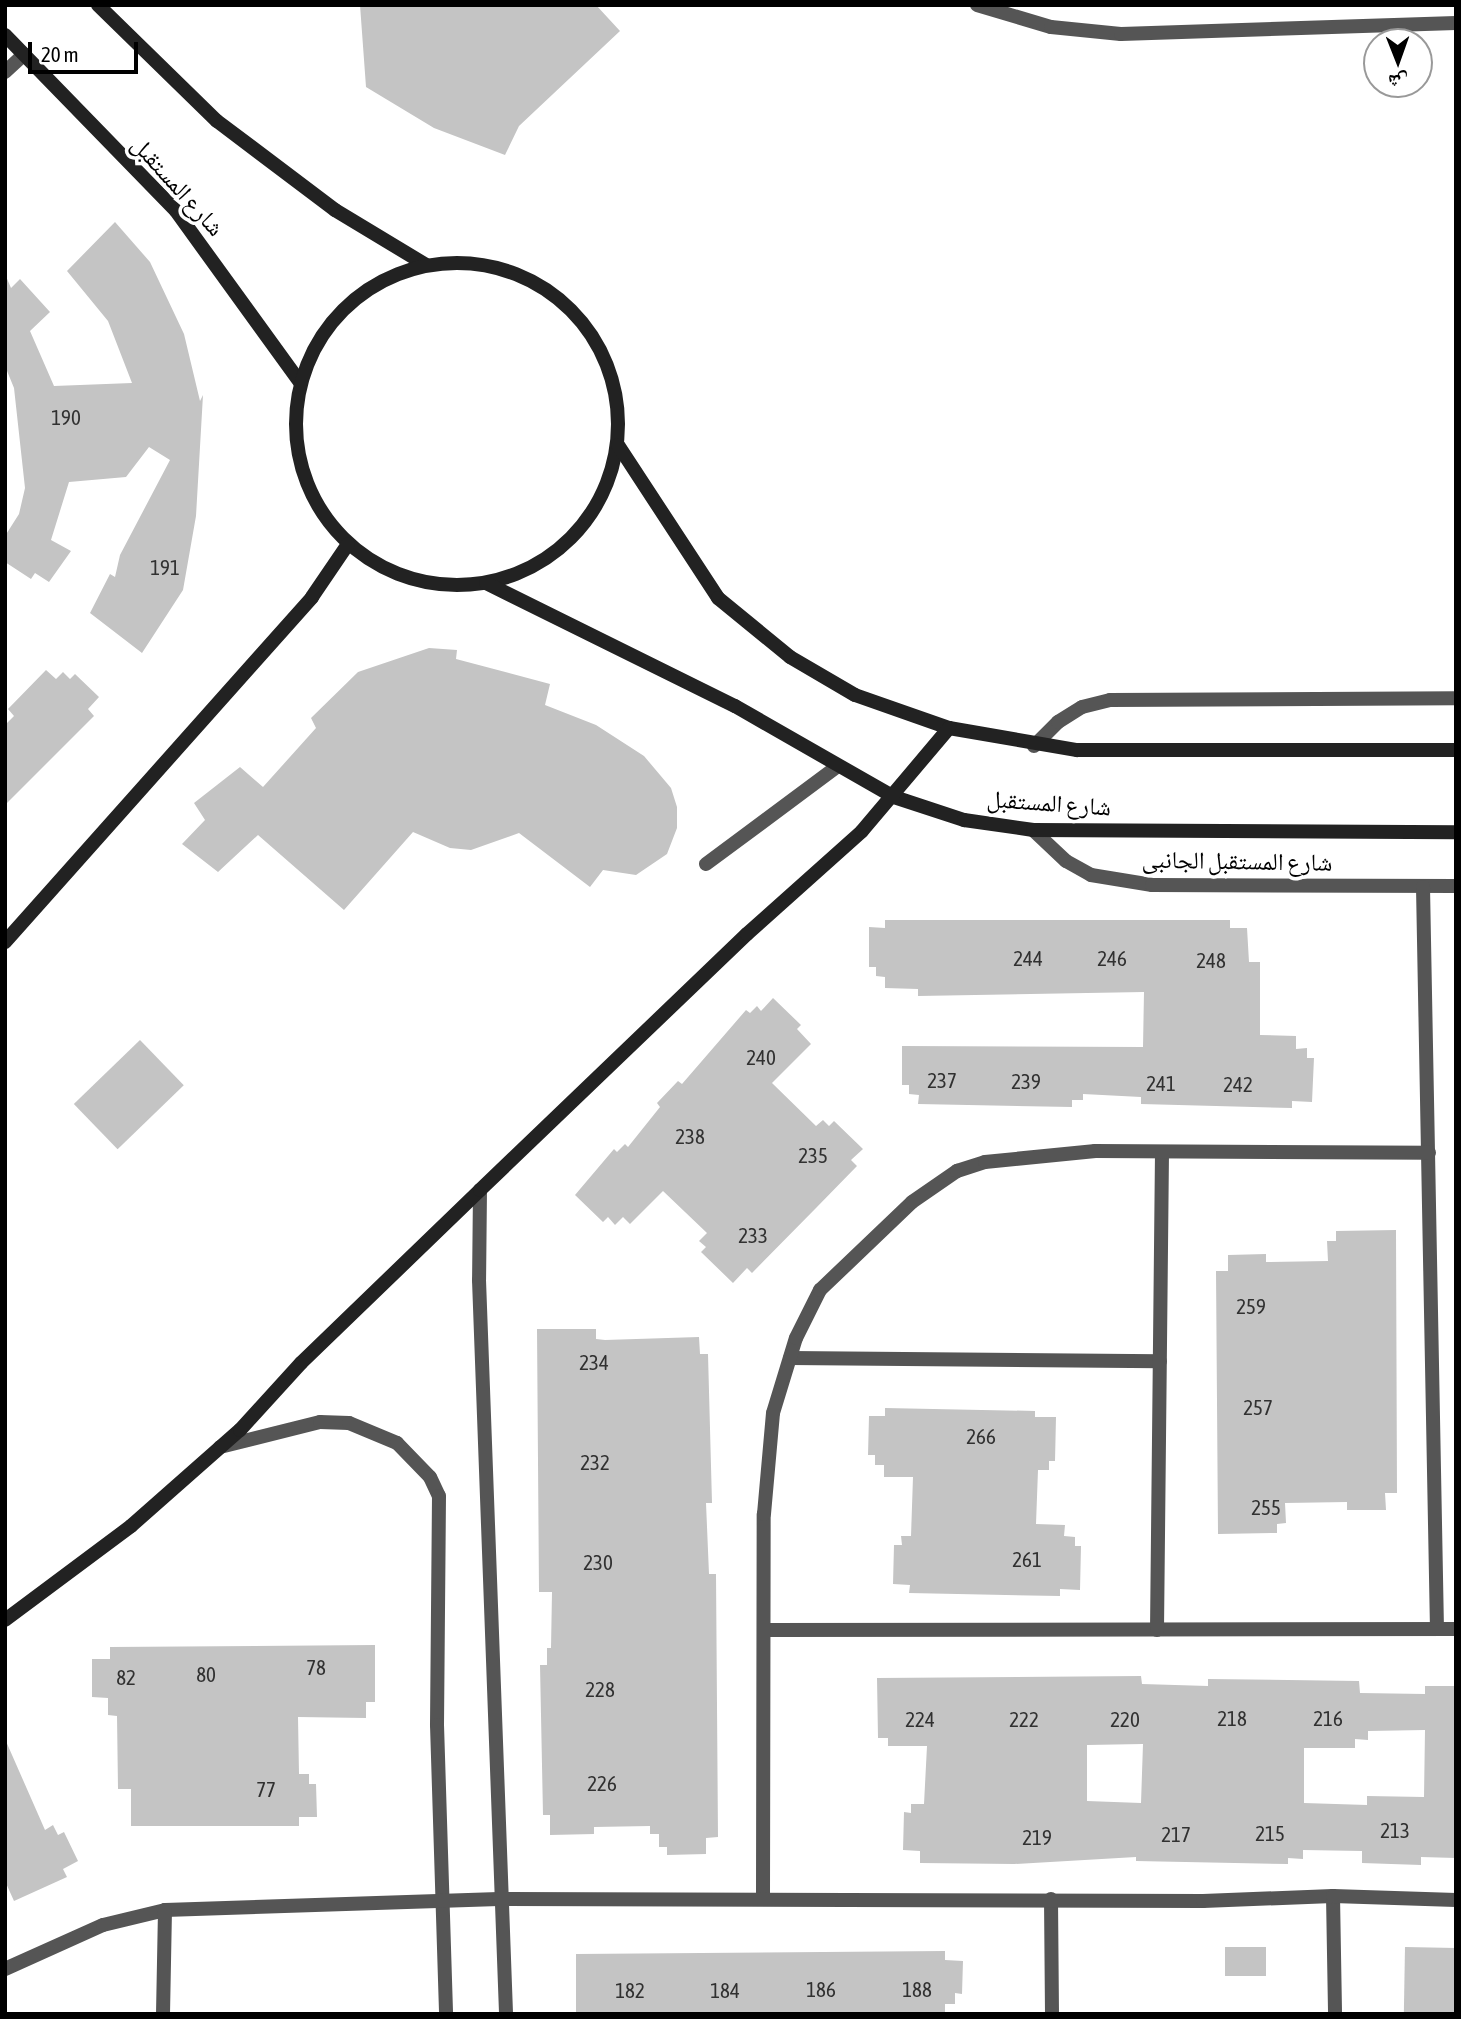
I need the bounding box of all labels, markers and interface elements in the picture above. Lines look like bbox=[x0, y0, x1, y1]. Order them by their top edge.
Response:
scale bar bbox=[32, 28, 142, 72]
north arrow bbox=[1363, 28, 1433, 98]
text: 20 m bbox=[41, 42, 79, 66]
text: ش bbox=[1388, 71, 1409, 93]
street label: شارع المستقبل bbox=[126, 130, 230, 242]
house number: 190 bbox=[51, 404, 81, 430]
house number: 191 bbox=[150, 554, 180, 580]
street label: شارع المستقبل bbox=[986, 784, 1112, 822]
street label: شارع المستقبل الجانبى bbox=[1141, 845, 1333, 877]
house number: 244 bbox=[1013, 945, 1043, 971]
house number: 246 bbox=[1097, 945, 1127, 971]
house number: 248 bbox=[1196, 947, 1226, 973]
house number: 240 bbox=[746, 1044, 776, 1070]
house number: 237 bbox=[927, 1067, 957, 1093]
house number: 239 bbox=[1011, 1068, 1041, 1094]
house number: 241 bbox=[1146, 1070, 1176, 1096]
house number: 242 bbox=[1223, 1071, 1253, 1097]
house number: 238 bbox=[675, 1123, 705, 1149]
house number: 235 bbox=[798, 1142, 828, 1168]
house number: 233 bbox=[738, 1222, 768, 1248]
house number: 259 bbox=[1236, 1293, 1266, 1319]
house number: 234 bbox=[579, 1349, 609, 1375]
house number: 257 bbox=[1243, 1394, 1273, 1420]
house number: 266 bbox=[966, 1423, 996, 1449]
house number: 232 bbox=[580, 1449, 610, 1475]
house number: 255 bbox=[1251, 1494, 1281, 1520]
house number: 261 bbox=[1012, 1546, 1042, 1572]
house number: 230 bbox=[583, 1549, 613, 1575]
house number: 78 bbox=[306, 1654, 326, 1680]
house number: 80 bbox=[196, 1661, 216, 1687]
house number: 82 bbox=[116, 1664, 136, 1690]
house number: 228 bbox=[585, 1676, 615, 1702]
house number: 218 bbox=[1217, 1705, 1247, 1731]
house number: 216 bbox=[1313, 1705, 1343, 1731]
house number: 224 bbox=[905, 1706, 935, 1732]
house number: 222 bbox=[1009, 1706, 1039, 1732]
house number: 220 bbox=[1110, 1706, 1140, 1732]
house number: 226 bbox=[587, 1770, 617, 1796]
house number: 77 bbox=[256, 1776, 276, 1802]
house number: 213 bbox=[1380, 1817, 1410, 1843]
house number: 215 bbox=[1255, 1820, 1285, 1846]
house number: 217 bbox=[1161, 1821, 1191, 1847]
house number: 219 bbox=[1022, 1824, 1052, 1850]
house number: 186 bbox=[806, 1976, 836, 2002]
house number: 188 bbox=[902, 1976, 932, 2002]
house number: 182 bbox=[615, 1977, 645, 2003]
house number: 184 bbox=[710, 1977, 740, 2003]

